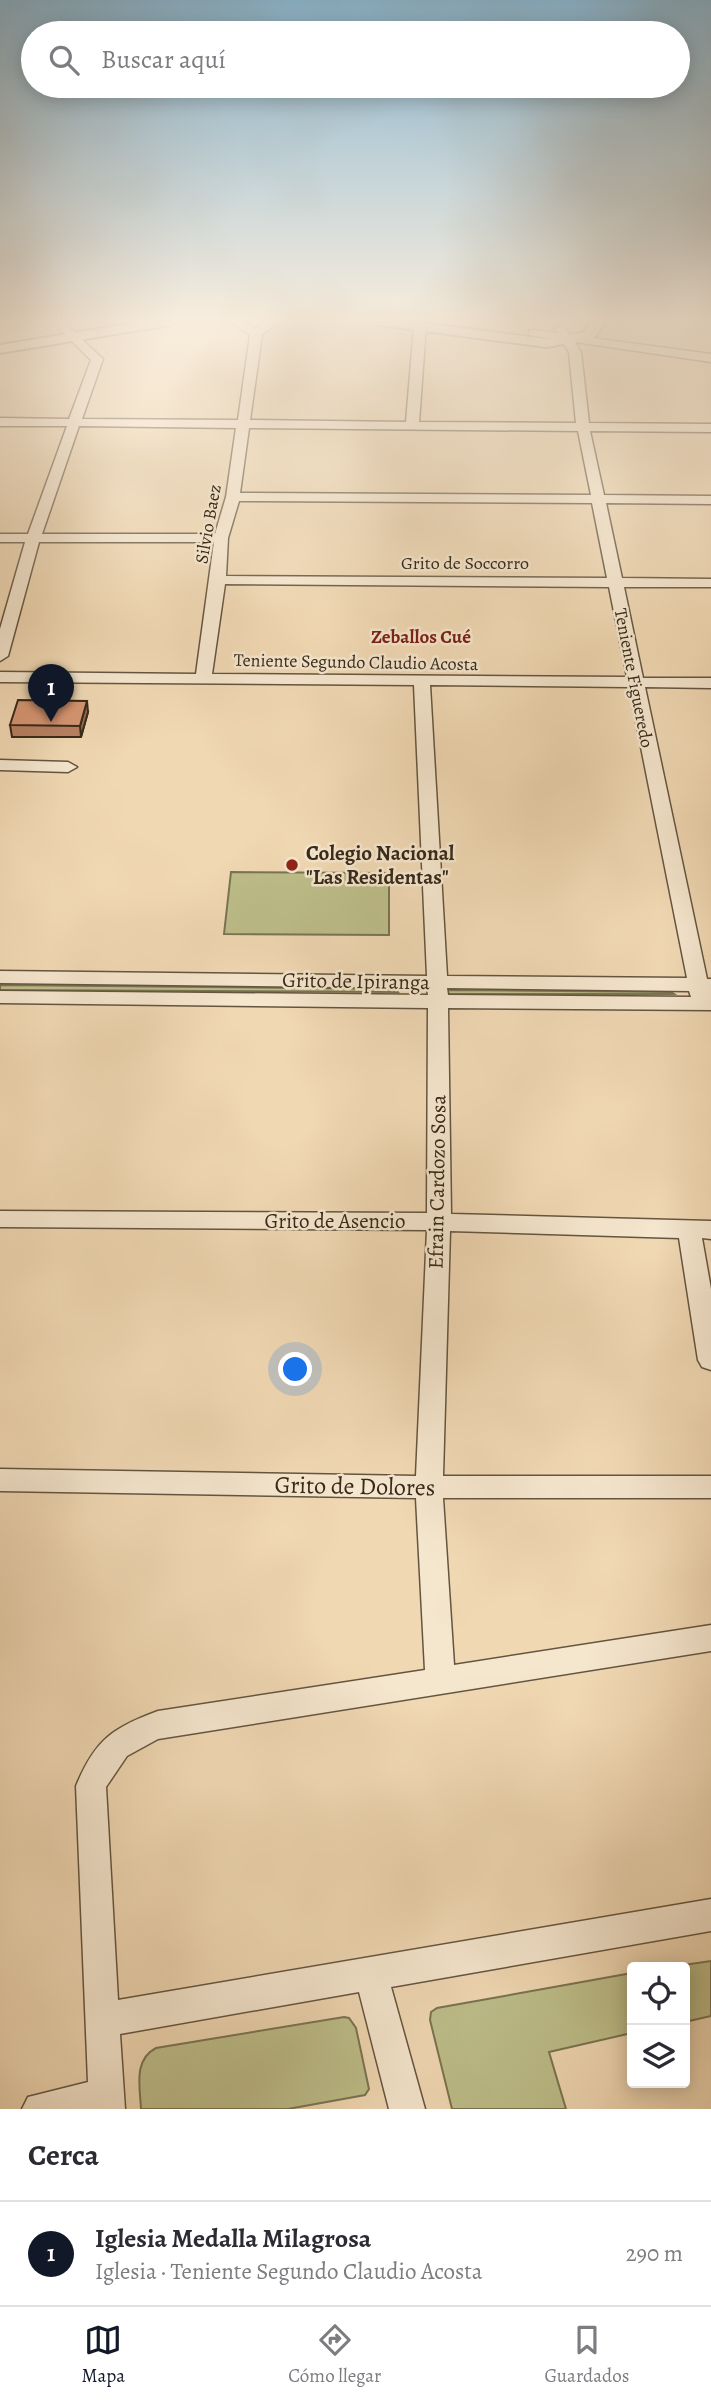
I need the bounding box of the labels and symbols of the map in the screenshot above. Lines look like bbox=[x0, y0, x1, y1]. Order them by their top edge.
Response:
street label: Silvio Baez bbox=[189, 483, 227, 565]
street label: Grito de Soccorro bbox=[401, 551, 529, 575]
street label: Teniente Figueredo bbox=[609, 606, 659, 750]
district label: Zeballos Cué bbox=[371, 624, 471, 650]
street label: Teniente Segundo Claudio Acosta bbox=[234, 648, 479, 676]
pin: 1 bbox=[28, 664, 74, 722]
place label: Colegio Nacional "Las Residentas" bbox=[306, 839, 455, 891]
marker: Colegio Nacional "Las Residentas" bbox=[284, 857, 300, 873]
street label: Grito de Ipiranga bbox=[282, 966, 430, 996]
street label: Efrain Cardozo Sosa bbox=[421, 1094, 453, 1269]
street label: Grito de Asencio bbox=[265, 1207, 405, 1235]
your location bbox=[278, 1352, 312, 1386]
street label: Grito de Dolores bbox=[274, 1469, 436, 1503]

